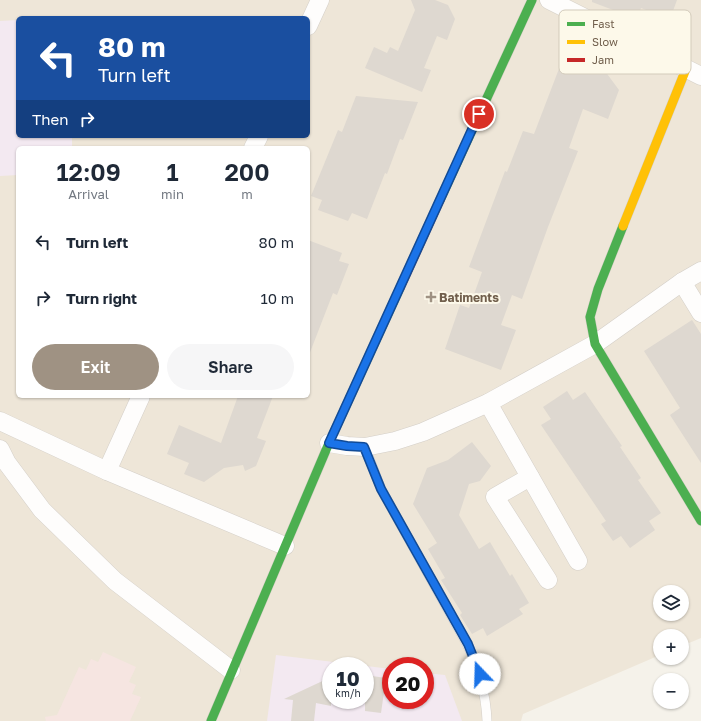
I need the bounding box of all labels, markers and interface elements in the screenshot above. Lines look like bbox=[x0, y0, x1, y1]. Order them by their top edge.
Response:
legend bbox=[559, 10, 691, 74]
text: Fast bbox=[592, 17, 615, 30]
text: 80 m bbox=[98, 30, 166, 63]
icon: left bbox=[32, 32, 84, 84]
text: Slow bbox=[592, 35, 618, 48]
text: Jam bbox=[592, 53, 614, 66]
text: Turn left bbox=[98, 64, 171, 86]
pin bbox=[462, 97, 496, 131]
icon: arrive bbox=[468, 103, 490, 125]
icon: right bbox=[76, 108, 98, 130]
text: Then bbox=[32, 110, 68, 128]
text: 12:09 bbox=[56, 157, 121, 186]
text: 1 bbox=[167, 157, 179, 186]
text: 200 bbox=[224, 157, 270, 186]
text: Arrival bbox=[68, 186, 109, 202]
text: min bbox=[161, 186, 184, 202]
text: m bbox=[241, 186, 253, 202]
icon: left bbox=[32, 231, 54, 253]
text: Turn left bbox=[66, 233, 128, 251]
text: 80 m bbox=[259, 233, 294, 251]
icon: right bbox=[32, 287, 54, 309]
text: Turn right bbox=[66, 289, 137, 307]
text: 10 m bbox=[260, 289, 294, 307]
place label: Batiments bbox=[439, 290, 499, 305]
marker: Batiments bbox=[426, 292, 436, 302]
button: Exit bbox=[32, 344, 159, 390]
button: Share bbox=[167, 344, 294, 390]
map controls bbox=[653, 585, 689, 709]
button: layers bbox=[653, 585, 689, 621]
button: + bbox=[653, 629, 689, 665]
position arrow bbox=[459, 653, 501, 695]
speed limit sign: 20 bbox=[382, 657, 434, 709]
text: 10 bbox=[336, 666, 360, 690]
button: − bbox=[653, 673, 689, 709]
text: km/h bbox=[335, 687, 361, 699]

